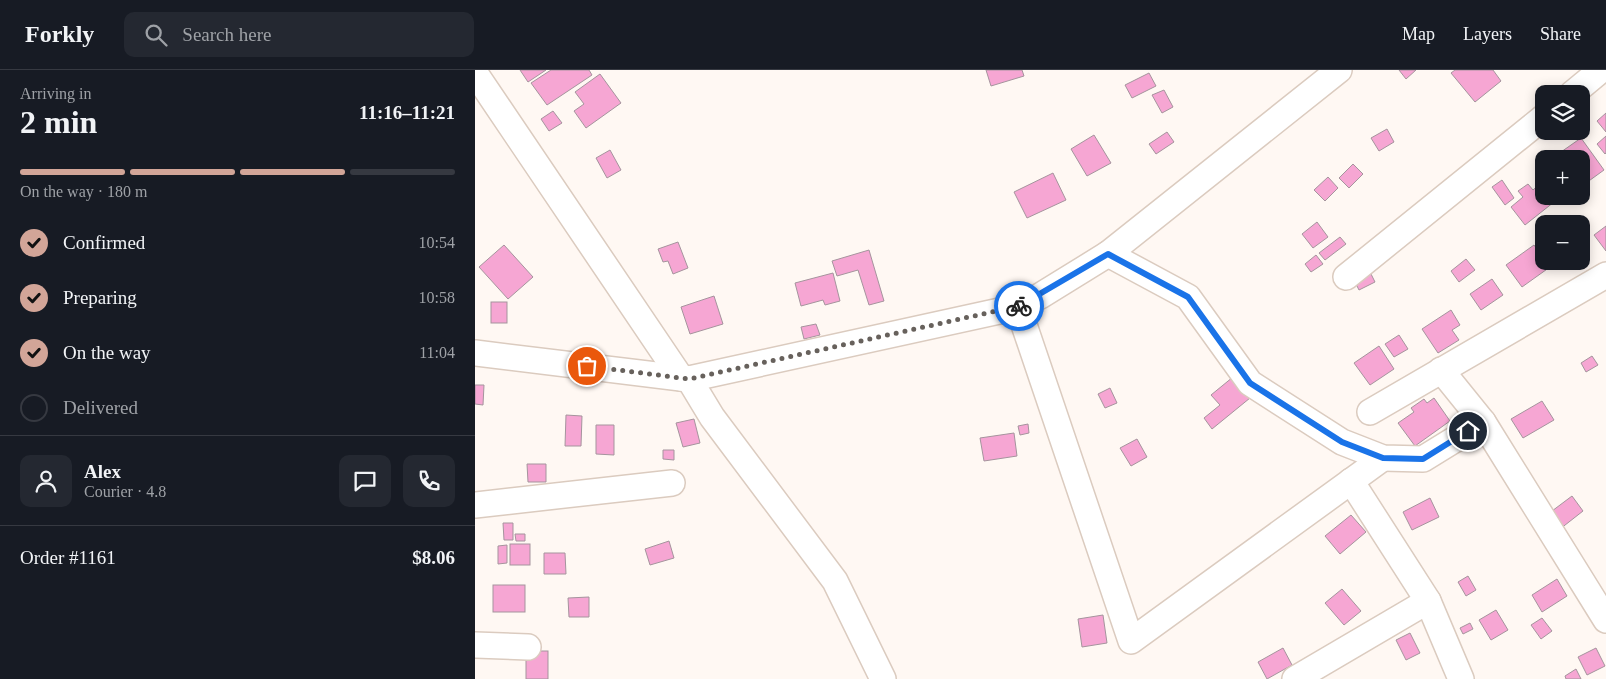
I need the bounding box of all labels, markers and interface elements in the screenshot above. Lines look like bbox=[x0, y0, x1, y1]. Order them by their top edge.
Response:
search box bbox=[124, 12, 474, 57]
text: Forkly bbox=[25, 21, 94, 47]
icon: search bbox=[142, 21, 170, 49]
text: Search here bbox=[182, 24, 271, 45]
text: Map bbox=[1402, 24, 1435, 44]
text: Layers bbox=[1463, 24, 1512, 44]
text: Share bbox=[1540, 24, 1581, 44]
text: Arriving in bbox=[20, 85, 92, 102]
map controls bbox=[1535, 85, 1590, 270]
button: layers bbox=[1535, 85, 1590, 140]
text: 11:16–11:21 bbox=[359, 102, 455, 123]
text: 2 min bbox=[20, 104, 97, 140]
button: + bbox=[1535, 150, 1590, 205]
text: On the way · 180 m bbox=[20, 183, 148, 200]
button: − bbox=[1535, 215, 1590, 270]
icon: check bbox=[20, 229, 48, 257]
text: Confirmed bbox=[63, 232, 145, 253]
text: 10:54 bbox=[419, 234, 455, 251]
courier bbox=[994, 281, 1044, 331]
icon: check bbox=[20, 284, 48, 312]
text: Preparing bbox=[63, 287, 137, 308]
text: 10:58 bbox=[419, 289, 455, 306]
icon: bike bbox=[1005, 292, 1033, 320]
icon: check bbox=[20, 339, 48, 367]
text: On the way bbox=[63, 342, 151, 363]
text: 11:04 bbox=[419, 344, 455, 361]
pin bbox=[566, 345, 608, 387]
icon: bag bbox=[573, 352, 601, 380]
text: Delivered bbox=[63, 397, 138, 418]
pin bbox=[1447, 410, 1489, 452]
icon: home bbox=[1454, 417, 1482, 445]
button: person bbox=[20, 455, 72, 507]
button: chat bbox=[339, 455, 391, 507]
button: phone bbox=[403, 455, 455, 507]
text: Alex bbox=[84, 461, 121, 482]
text: Courier · 4.8 bbox=[84, 483, 166, 500]
text: Order #1161 bbox=[20, 547, 116, 568]
text: $8.06 bbox=[412, 547, 455, 568]

